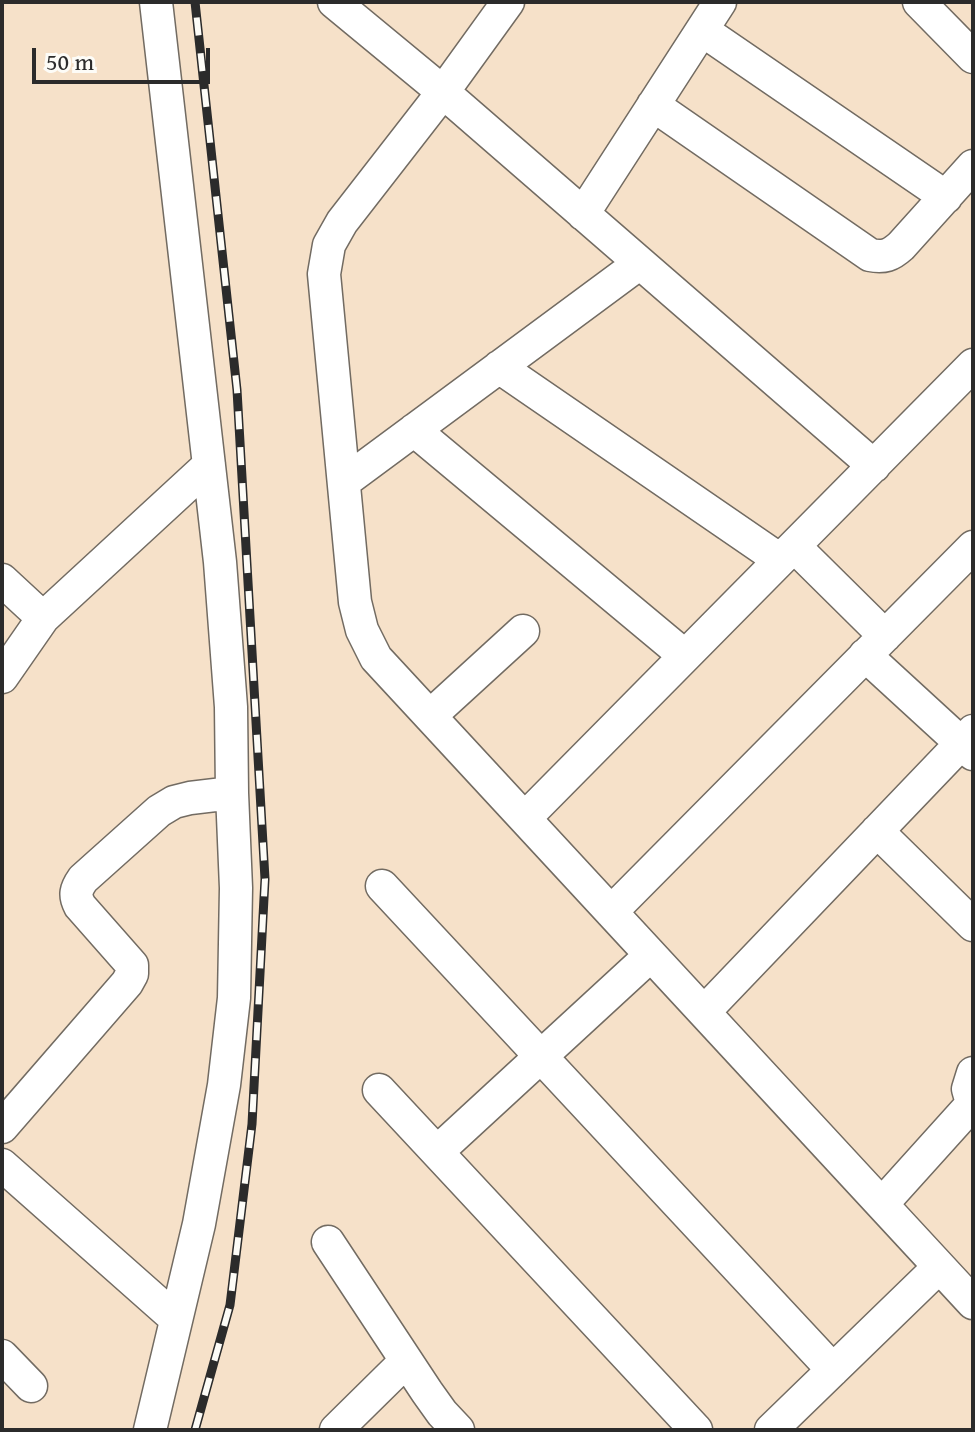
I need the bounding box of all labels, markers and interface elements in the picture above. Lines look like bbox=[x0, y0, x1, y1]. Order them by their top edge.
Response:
scale bar bbox=[36, 32, 214, 82]
text: 50 m bbox=[46, 44, 94, 79]

